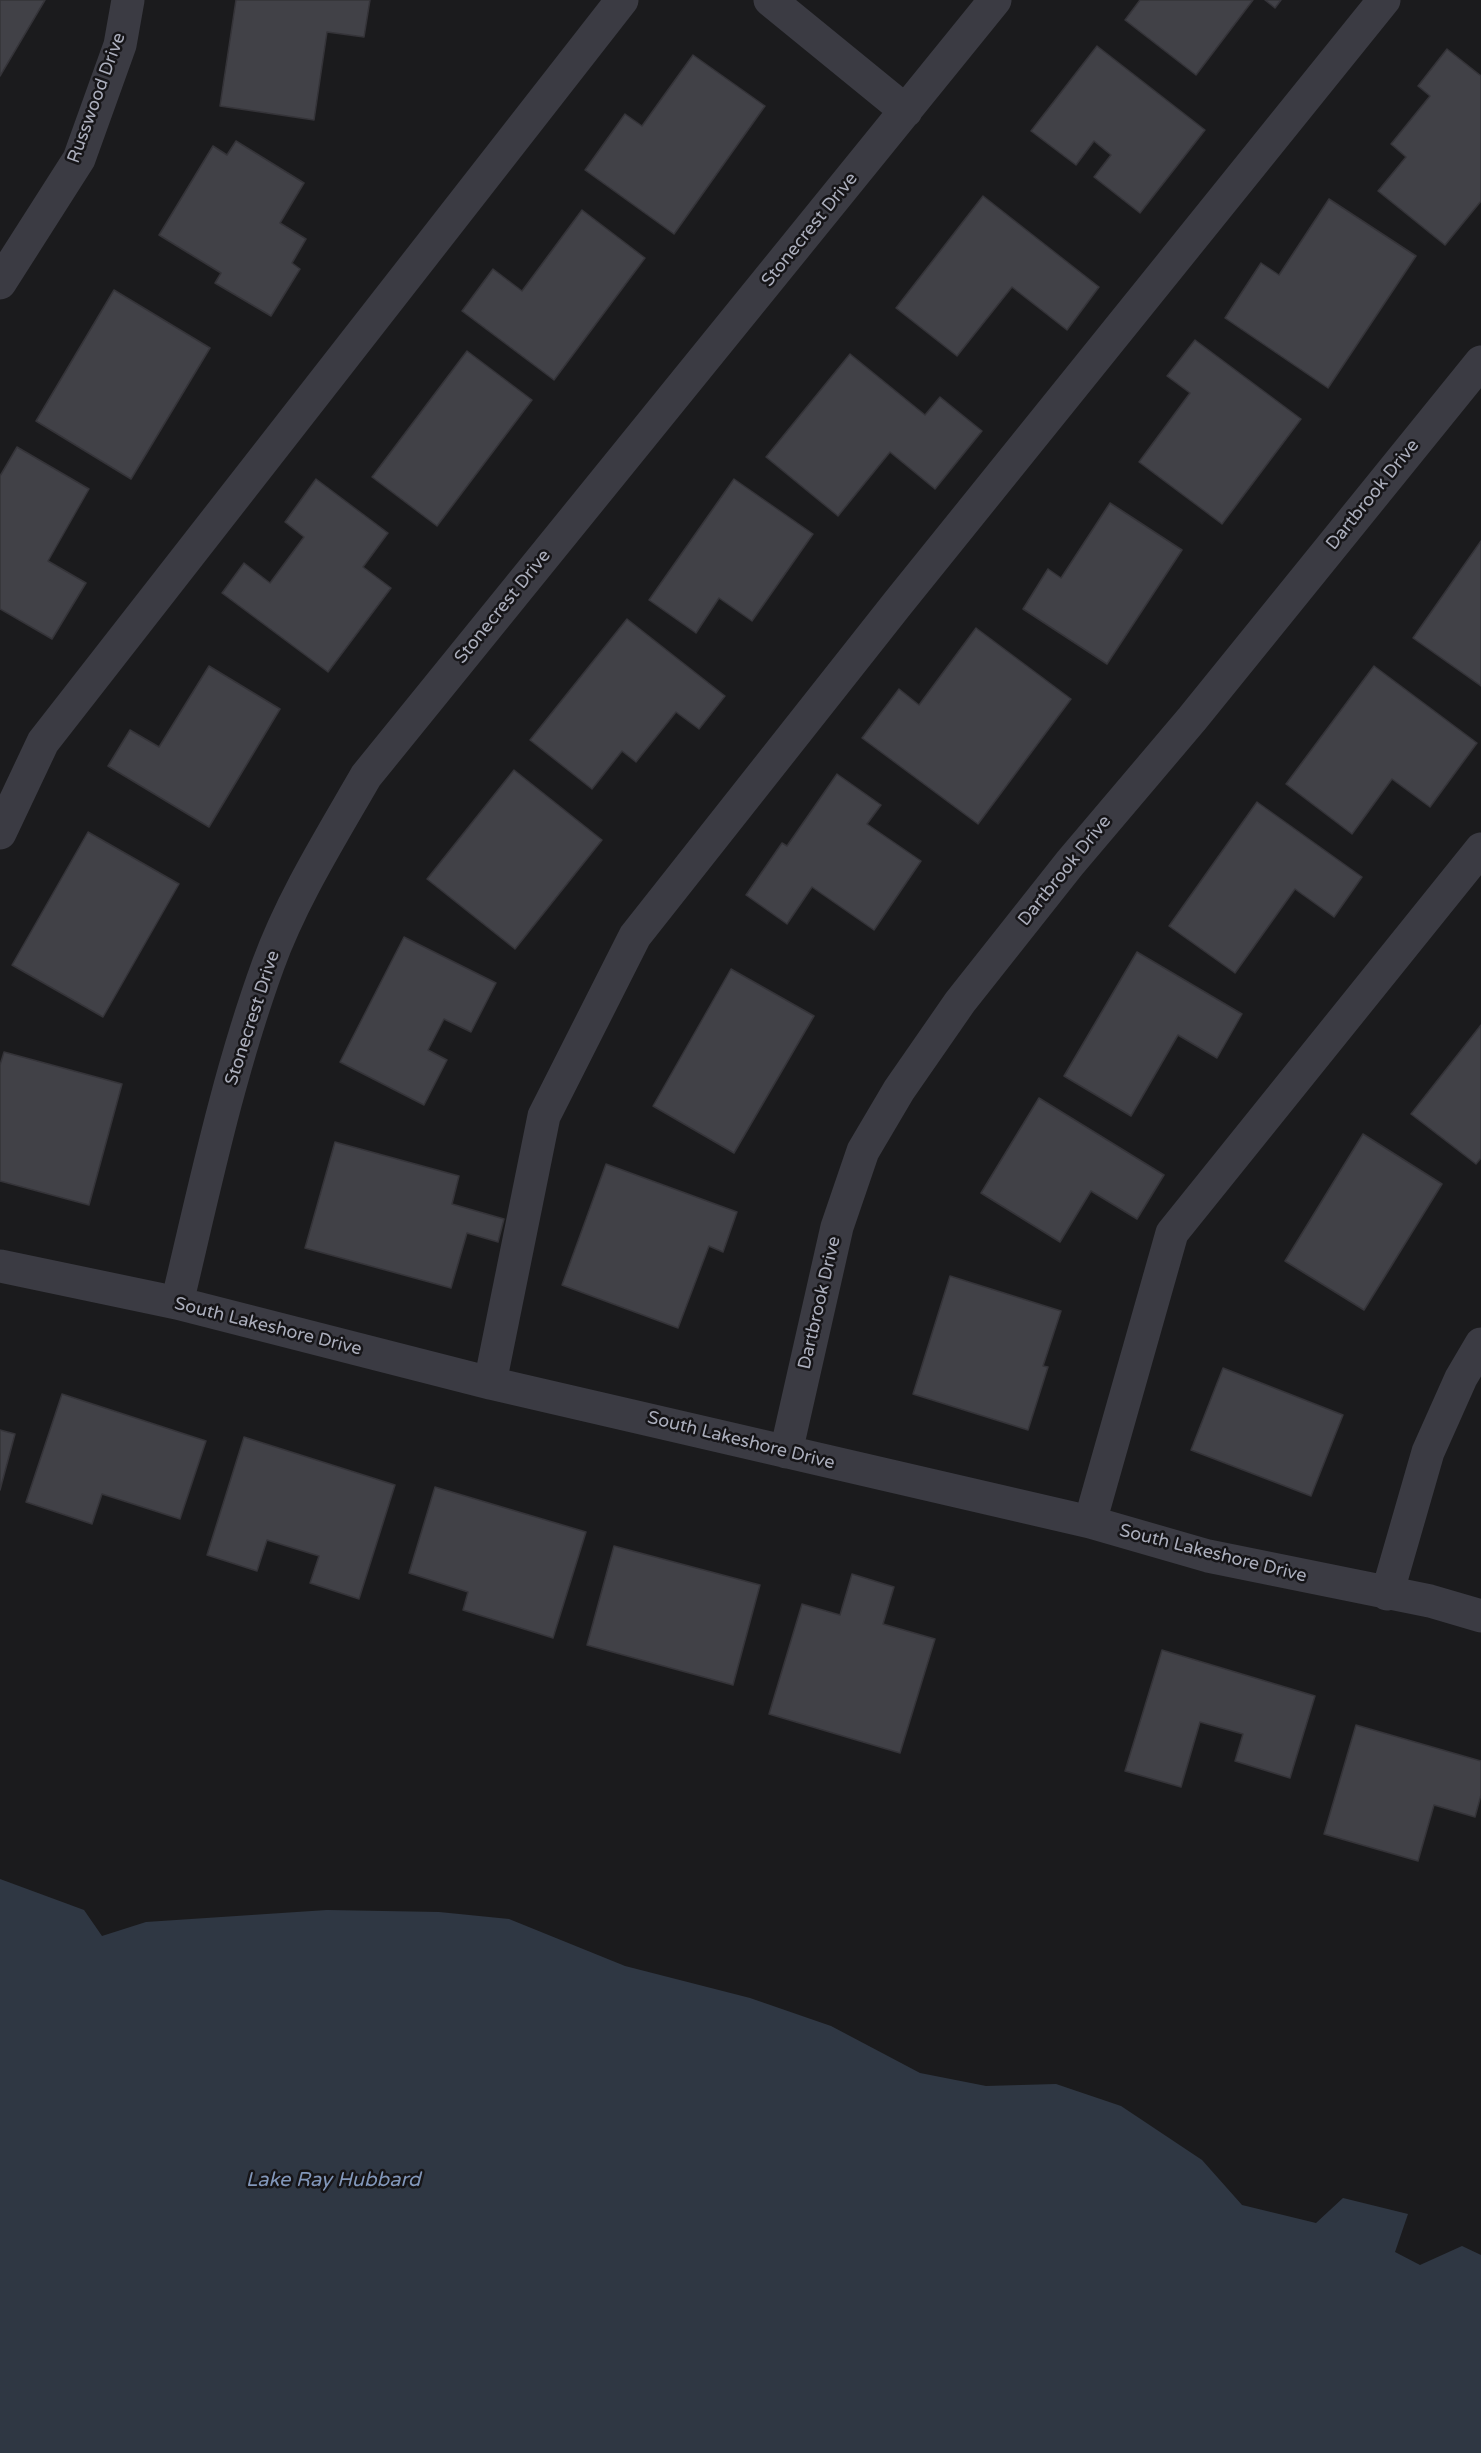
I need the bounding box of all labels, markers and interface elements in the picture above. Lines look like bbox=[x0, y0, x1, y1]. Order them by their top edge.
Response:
street label: Russwood Drive bbox=[63, 30, 131, 166]
street label: Stonecrest Drive bbox=[757, 169, 863, 291]
street label: Dartbrook Drive bbox=[1322, 435, 1424, 555]
street label: Stonecrest Drive bbox=[450, 546, 556, 668]
street label: Dartbrook Drive bbox=[1014, 811, 1116, 931]
street label: Stonecrest Drive bbox=[221, 948, 285, 1088]
street label: Dartbrook Drive bbox=[794, 1234, 846, 1372]
street label: South Lakeshore Drive bbox=[172, 1293, 364, 1361]
street label: South Lakeshore Drive bbox=[645, 1407, 837, 1475]
street label: South Lakeshore Drive bbox=[1117, 1520, 1309, 1588]
water label: Lake Ray Hubbard bbox=[246, 2169, 420, 2193]

